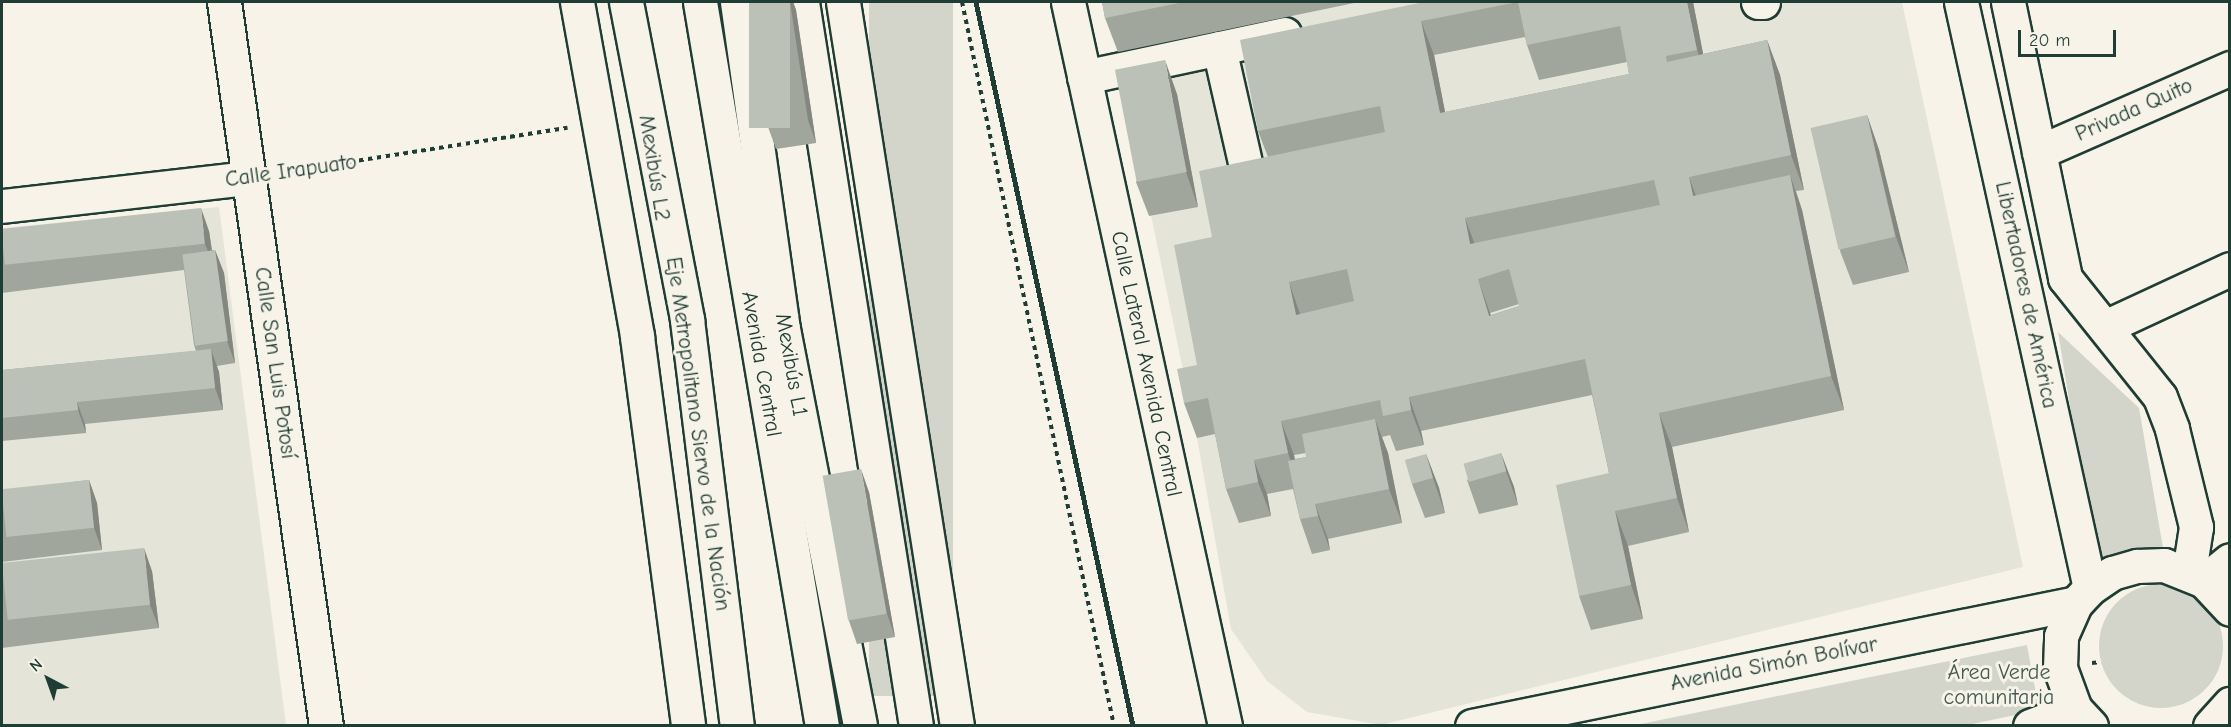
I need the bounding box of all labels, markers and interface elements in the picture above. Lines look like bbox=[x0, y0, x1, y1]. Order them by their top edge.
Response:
scale bar bbox=[2021, 18, 2118, 56]
text: 20 m bbox=[2029, 30, 2070, 51]
street label: Privada Quito bbox=[2071, 72, 2197, 148]
street label: Mexibús L2 bbox=[633, 113, 675, 223]
street label: Calle Irapuato bbox=[223, 149, 359, 193]
street label: Libertadores de América bbox=[1989, 179, 2063, 411]
street label: Calle Lateral Avenida Central bbox=[1105, 229, 1187, 499]
street label: Eje Metropolitano Siervo de la Nación bbox=[660, 255, 736, 613]
street label: Calle San Luis Potosí bbox=[248, 265, 302, 461]
street label: Avenida Central bbox=[735, 289, 787, 439]
street label: Mexibús L1 bbox=[769, 311, 813, 419]
street label: Avenida Simón Bolívar bbox=[1668, 631, 1880, 697]
north arrow bbox=[18, 649, 78, 709]
text: N bbox=[26, 655, 46, 676]
park label: Área Verde comunitaria bbox=[1944, 659, 2054, 710]

